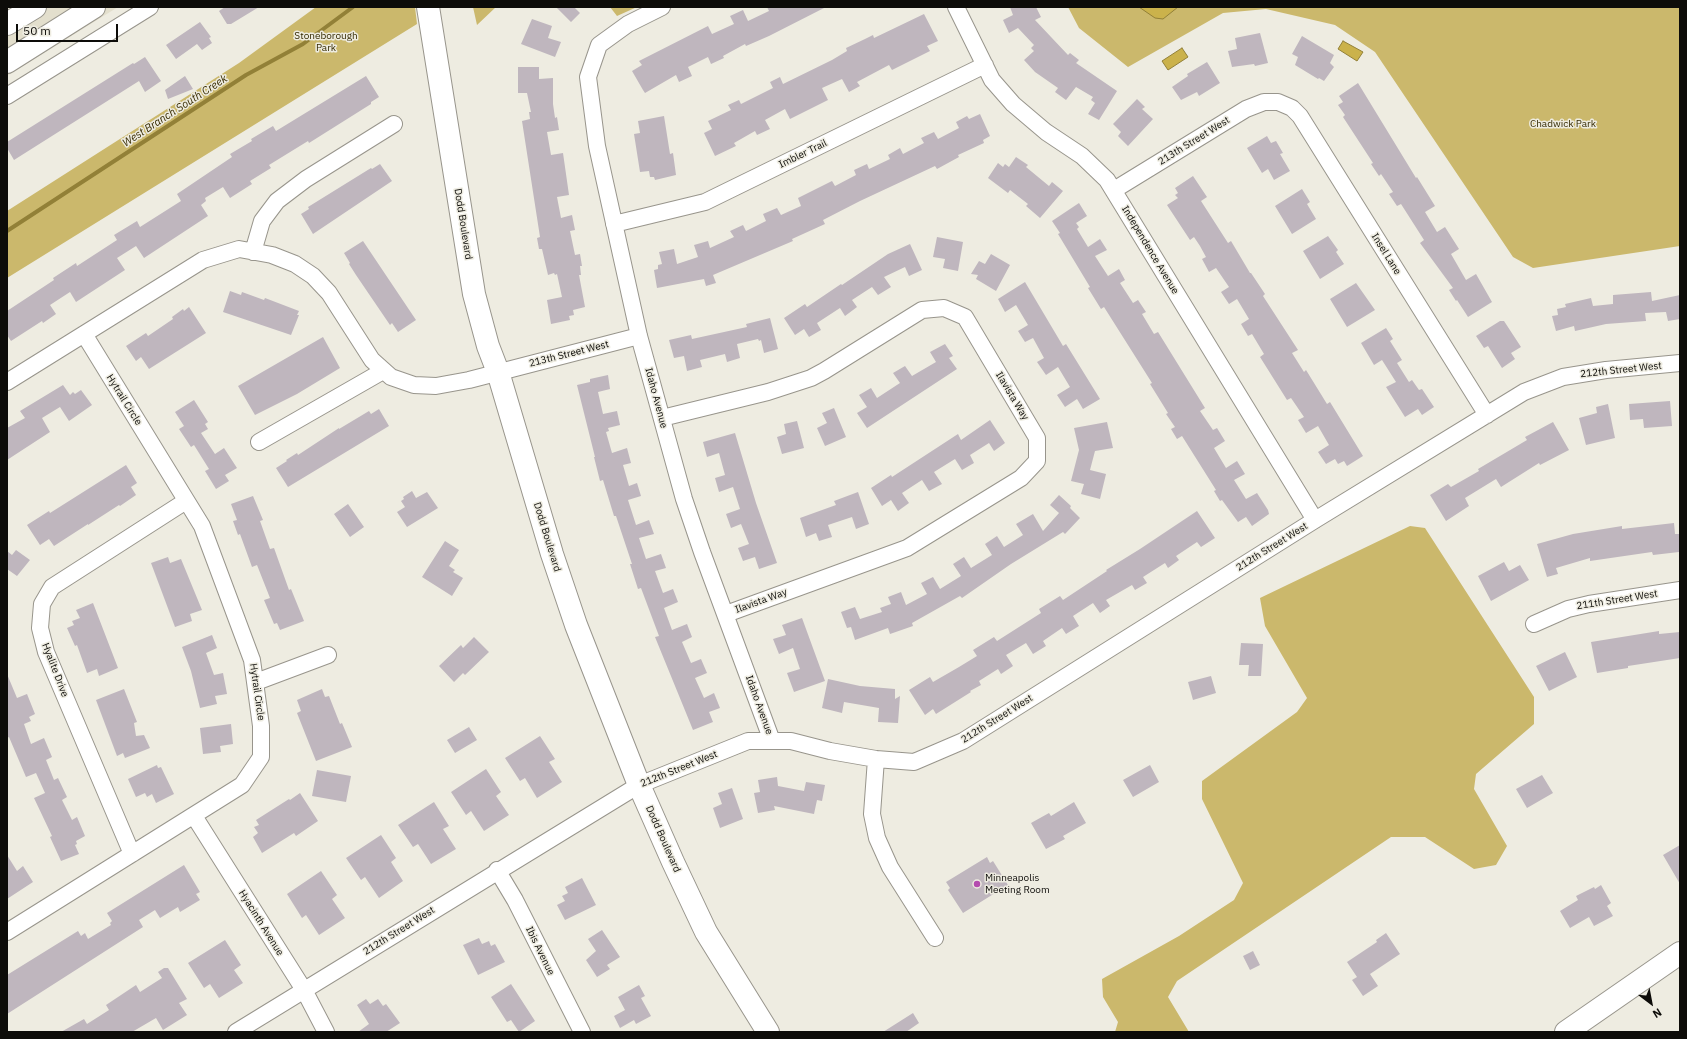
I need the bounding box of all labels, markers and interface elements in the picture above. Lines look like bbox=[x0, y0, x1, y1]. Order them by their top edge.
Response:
scale bar bbox=[18, 16, 120, 42]
text: 50 m bbox=[23, 23, 51, 38]
park label: Stoneborough Park bbox=[294, 30, 358, 54]
water label: West Branch South Creek bbox=[120, 72, 230, 150]
street label: 213th Street West bbox=[1156, 114, 1232, 168]
park label: Chadwick Park bbox=[1530, 118, 1596, 130]
street label: Imbler Trail bbox=[777, 137, 829, 171]
street label: Dodd Boulevard bbox=[451, 188, 475, 260]
street label: Independence Avenue bbox=[1119, 204, 1181, 296]
street label: Insel Lane bbox=[1369, 231, 1403, 277]
street label: 213th Street West bbox=[528, 338, 610, 370]
street label: 212th Street West bbox=[1580, 360, 1662, 380]
street label: Idaho Avenue bbox=[642, 366, 670, 430]
street label: Ilavista Way bbox=[993, 370, 1031, 422]
street label: Hytrail Circle bbox=[104, 372, 144, 428]
street label: Dodd Boulevard bbox=[531, 501, 563, 573]
street label: 212th Street West bbox=[1234, 520, 1310, 574]
street label: Ilavista Way bbox=[733, 586, 789, 616]
street label: 211th Street West bbox=[1576, 588, 1658, 612]
street label: Hyalite Drive bbox=[39, 641, 71, 699]
street label: Hytrail Circle bbox=[247, 663, 267, 721]
street label: Idaho Avenue bbox=[743, 674, 775, 736]
street label: 212th Street West bbox=[959, 692, 1035, 746]
street label: 212th Street West bbox=[639, 748, 719, 790]
street label: Dodd Boulevard bbox=[643, 804, 683, 874]
place label: Minneapolis Meeting Room bbox=[985, 872, 1050, 896]
marker: Minneapolis Meeting Room bbox=[972, 879, 982, 889]
street label: Hyacinth Avenue bbox=[236, 888, 286, 958]
street label: 212th Street West bbox=[361, 904, 437, 958]
street label: Ibis Avenue bbox=[523, 925, 557, 977]
north arrow bbox=[1631, 983, 1671, 1023]
text: N bbox=[1650, 1005, 1664, 1021]

